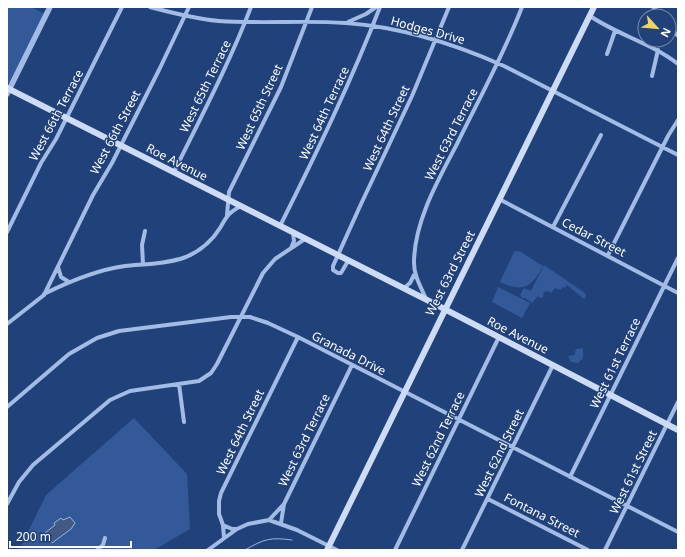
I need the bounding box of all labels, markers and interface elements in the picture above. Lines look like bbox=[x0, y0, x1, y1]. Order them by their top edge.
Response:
north arrow bbox=[637, 8, 677, 48]
street label: Hodges Drive bbox=[389, 12, 467, 48]
text: N bbox=[658, 25, 675, 40]
street label: West 65th Terrace bbox=[175, 37, 235, 135]
street label: West 65th Street bbox=[232, 61, 287, 153]
street label: West 64th Terrace bbox=[295, 63, 353, 162]
street label: West 66th Terrace bbox=[25, 66, 87, 164]
street label: West 64th Street bbox=[359, 82, 414, 174]
street label: West 63rd Terrace bbox=[420, 85, 482, 183]
street label: West 66th Street bbox=[86, 86, 145, 177]
street label: Roe Avenue bbox=[143, 139, 211, 185]
street label: Cedar Street bbox=[559, 214, 630, 261]
street label: West 63rd Street bbox=[421, 227, 479, 318]
street label: Roe Avenue bbox=[484, 312, 552, 358]
street label: West 61st Terrace bbox=[586, 314, 645, 411]
street label: Granada Drive bbox=[309, 327, 389, 379]
street label: West 64th Street bbox=[212, 386, 268, 478]
street label: West 62nd Terrace bbox=[408, 388, 469, 489]
street label: West 63rd Terrace bbox=[274, 391, 334, 489]
street label: West 62nd Street bbox=[470, 406, 528, 500]
street label: West 61st Street bbox=[605, 427, 661, 517]
street label: Fontana Street bbox=[501, 489, 583, 542]
scale bar bbox=[10, 523, 131, 549]
text: 200 m bbox=[16, 528, 51, 545]

